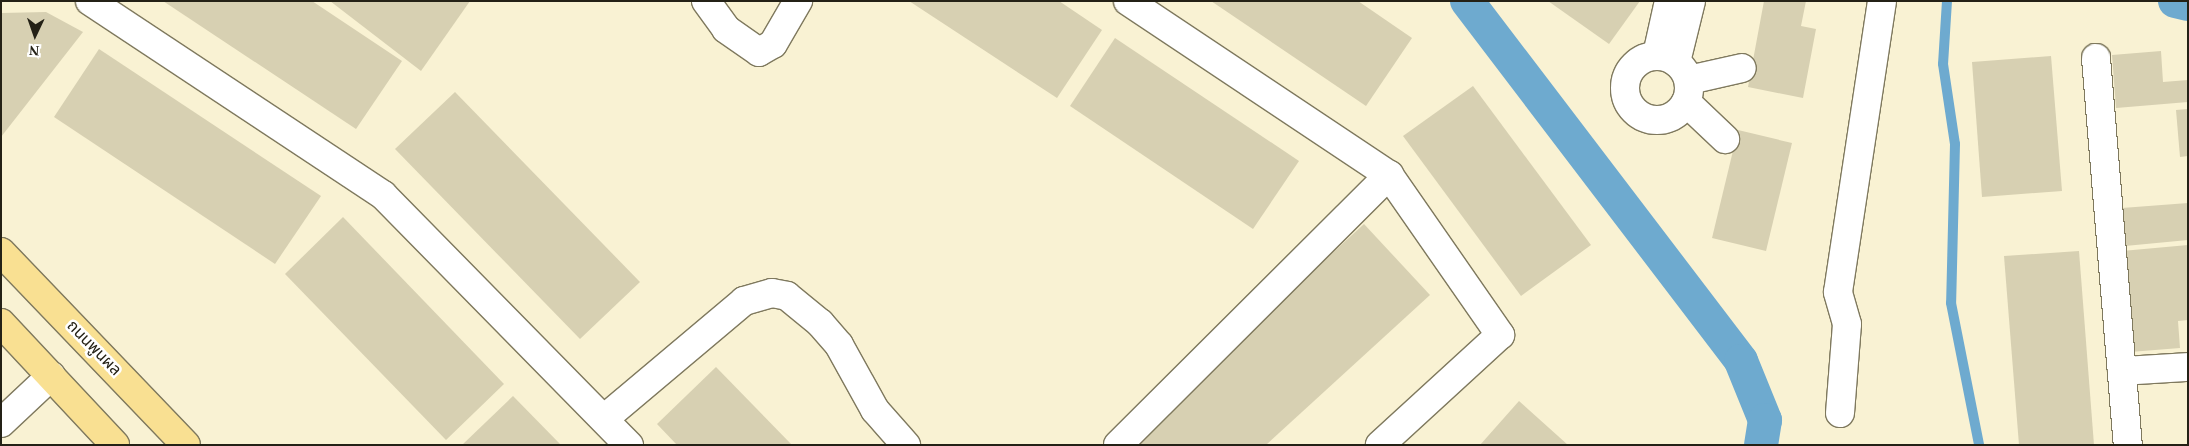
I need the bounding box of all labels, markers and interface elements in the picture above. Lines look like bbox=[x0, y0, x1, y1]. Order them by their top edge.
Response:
north arrow bbox=[10, 10, 60, 60]
text: N bbox=[29, 43, 40, 58]
street label: ถนนพูนผล bbox=[63, 316, 125, 380]

